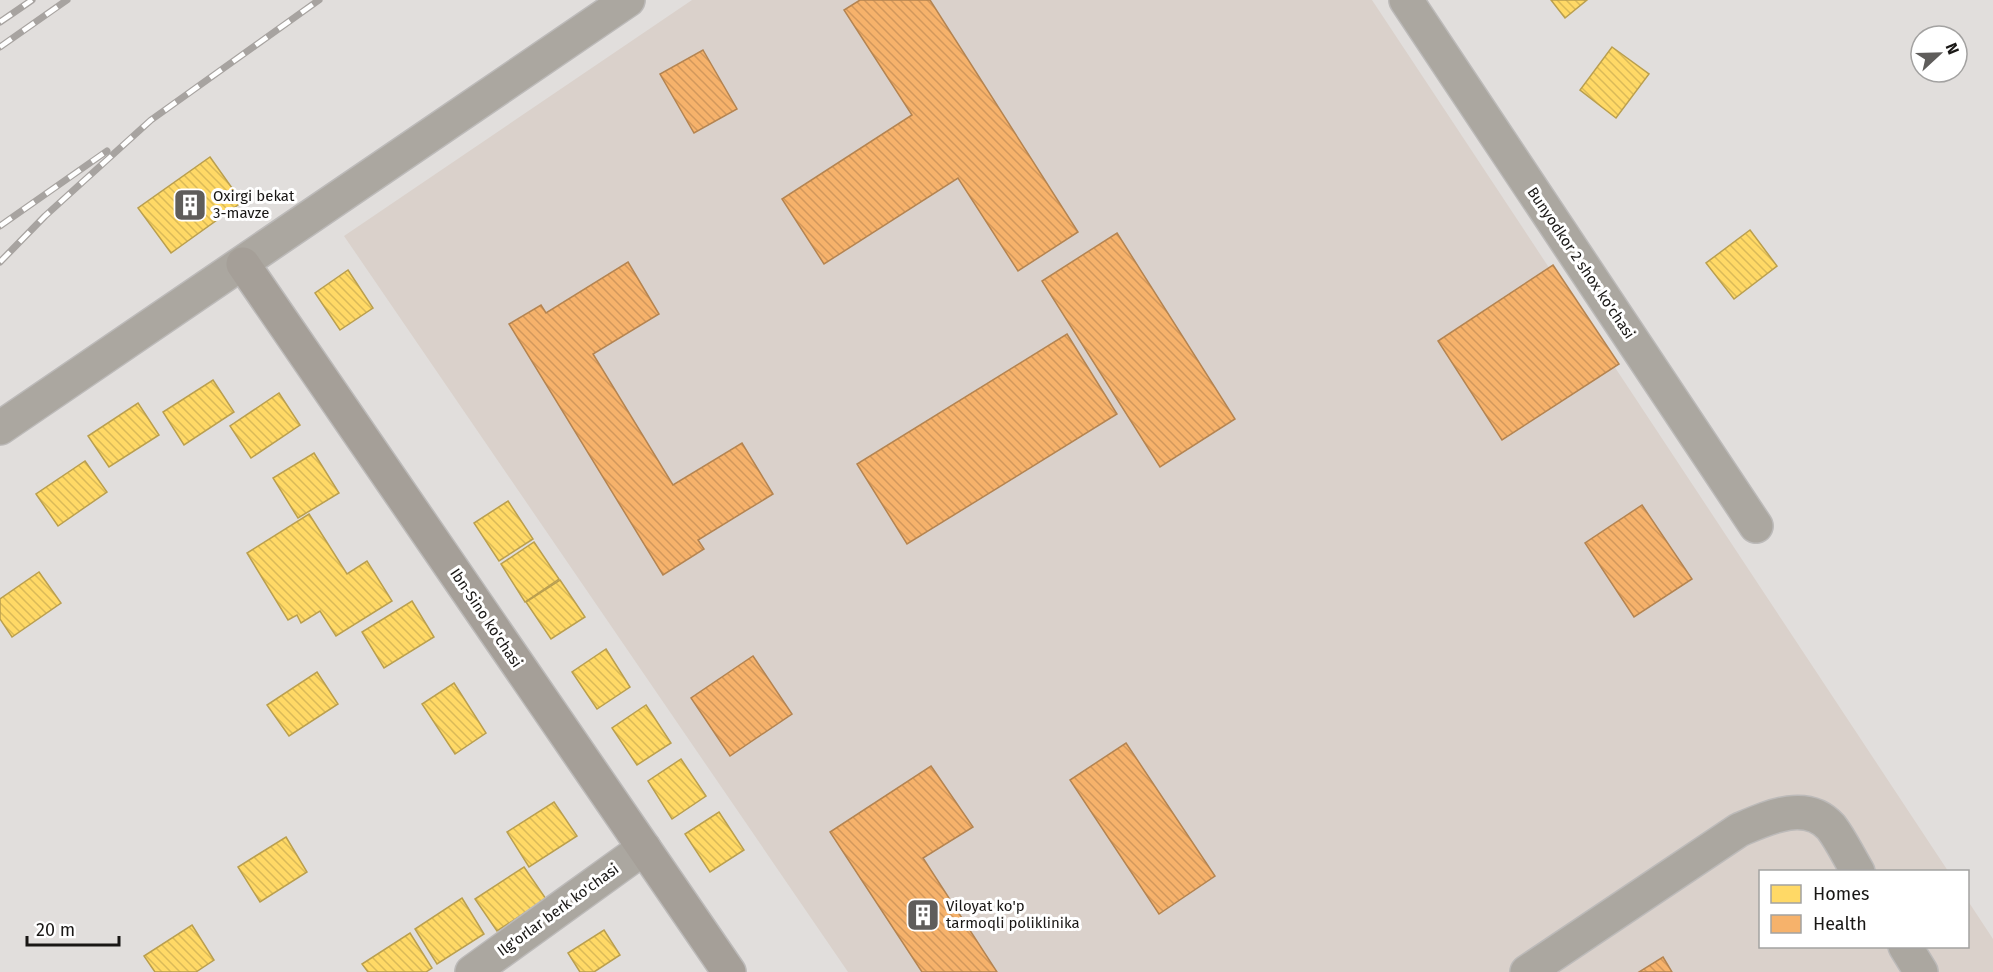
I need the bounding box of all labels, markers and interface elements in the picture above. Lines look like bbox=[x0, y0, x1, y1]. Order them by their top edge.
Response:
north arrow bbox=[1909, 24, 1969, 84]
text: N bbox=[1942, 40, 1963, 57]
street label: Bunyodkor 2 shox ko'chasi bbox=[1523, 184, 1639, 342]
building icon: Oxirgi bekat 3-mavze bbox=[172, 187, 208, 223]
place label: Oxirgi bekat 3-mavze bbox=[213, 187, 295, 222]
street label: Ibn-Sino ko'chasi bbox=[446, 565, 526, 671]
street label: Ilg'orlar berk ko'chasi bbox=[494, 860, 622, 960]
legend bbox=[1759, 870, 1969, 948]
text: Homes bbox=[1813, 883, 1869, 905]
building icon: Viloyat ko'p tarmoqli poliklinika bbox=[905, 897, 941, 933]
place label: Viloyat ko'p tarmoqli poliklinika bbox=[946, 897, 1080, 932]
scale bar bbox=[27, 909, 118, 947]
text: Health bbox=[1813, 913, 1867, 935]
text: 20 m bbox=[36, 919, 75, 941]

